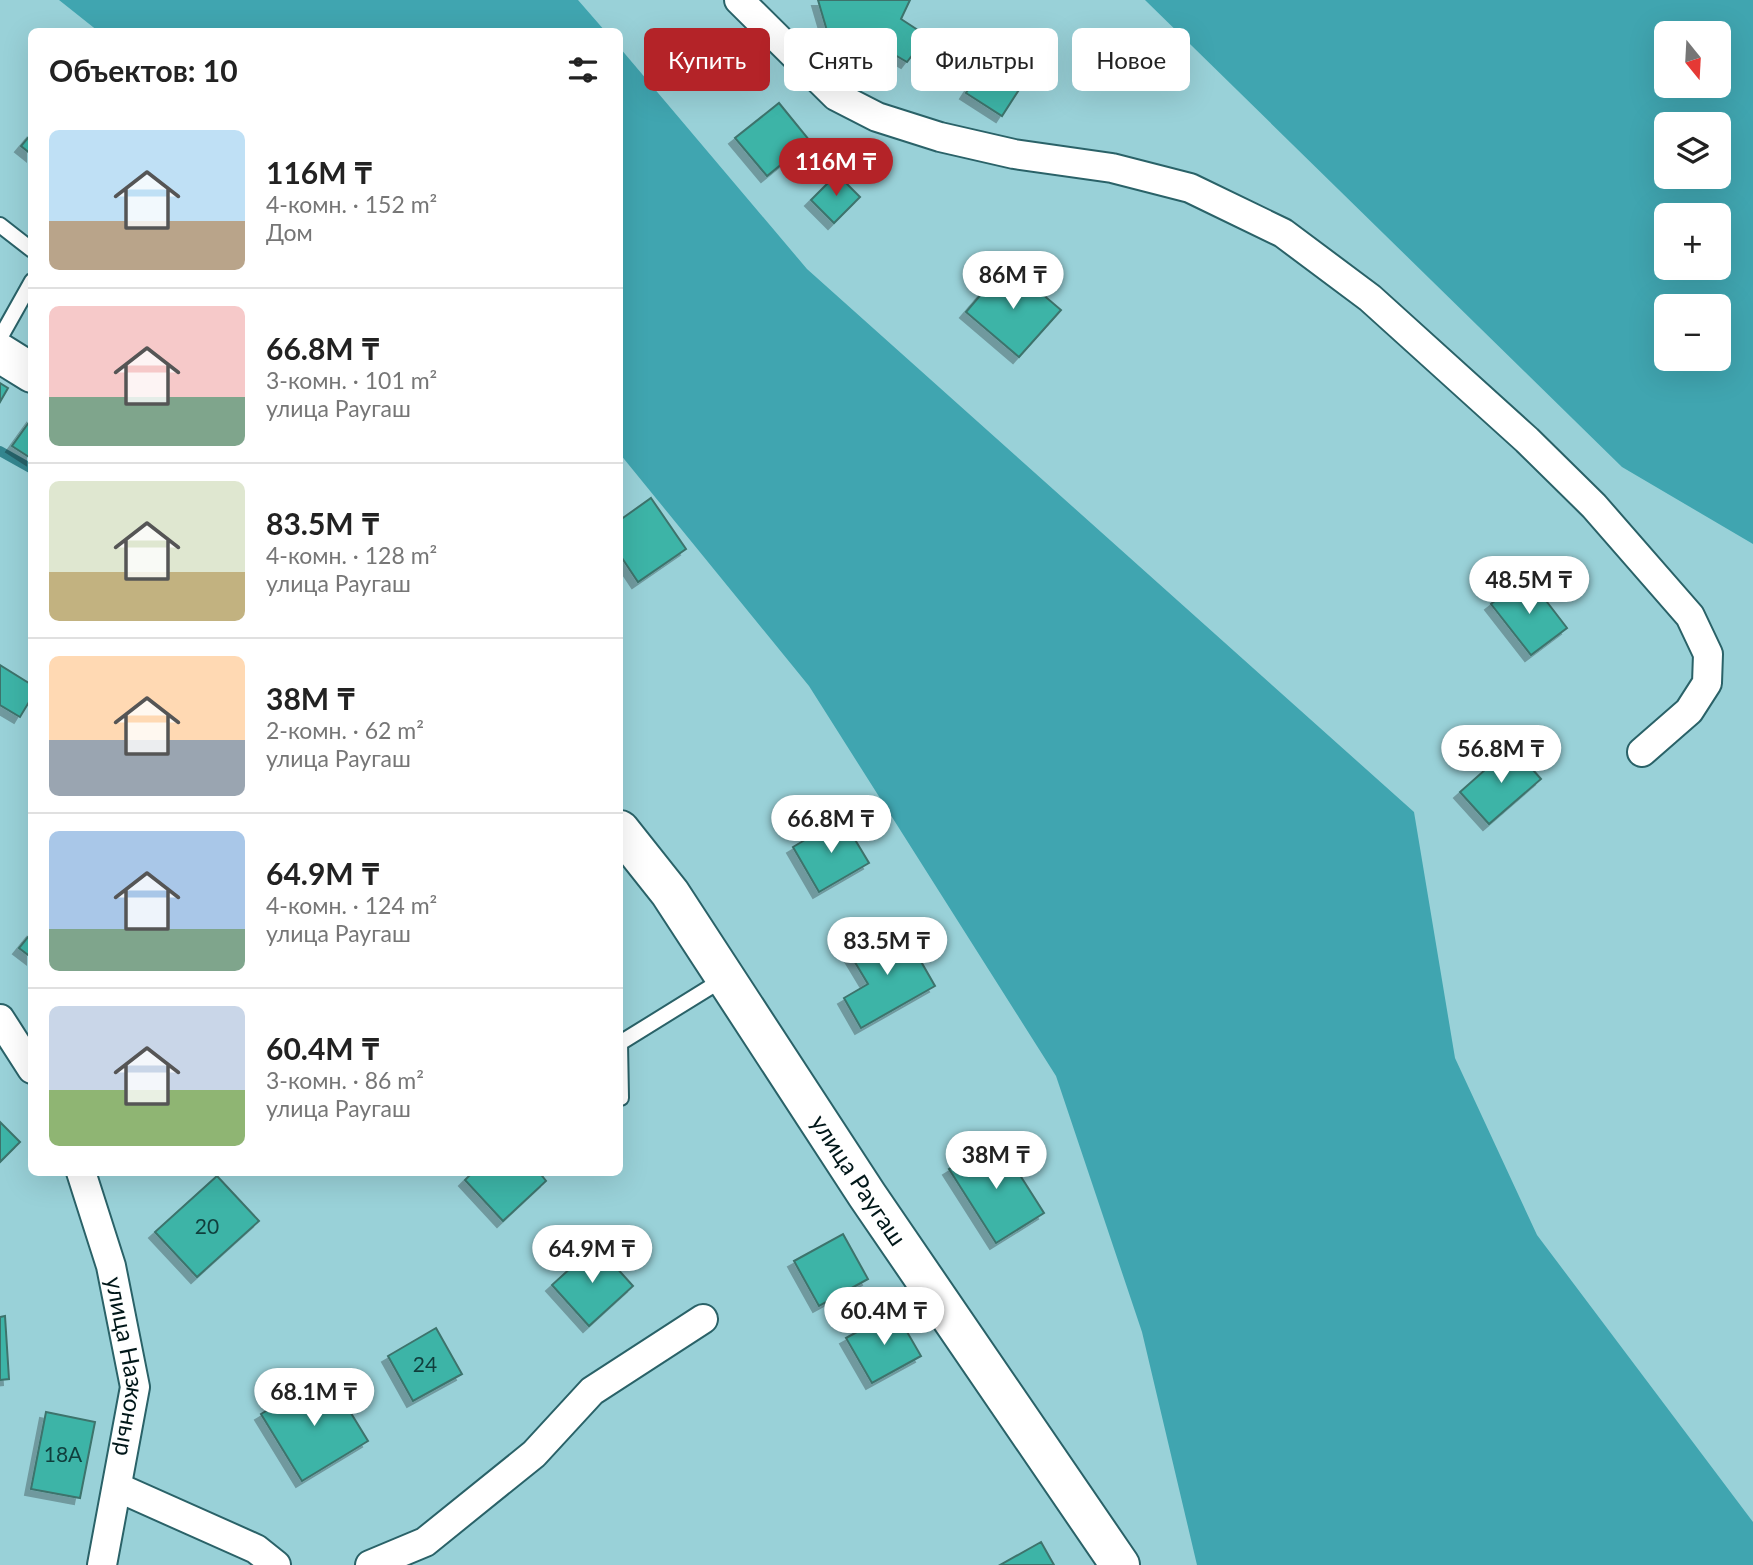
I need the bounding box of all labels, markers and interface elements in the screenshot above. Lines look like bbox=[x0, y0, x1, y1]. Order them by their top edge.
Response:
north arrow bbox=[1654, 21, 1731, 98]
map controls bbox=[1654, 21, 1731, 371]
chip: Купить bbox=[644, 28, 770, 91]
chip: Снять bbox=[784, 28, 897, 91]
chip: Фильтры bbox=[911, 28, 1058, 91]
chip: Новое bbox=[1072, 28, 1190, 91]
icon: filters bbox=[564, 51, 602, 89]
text: Объектов: 10 bbox=[49, 52, 238, 88]
button: layers bbox=[1654, 112, 1731, 189]
pin: 116M ₸ bbox=[779, 138, 893, 198]
text: 116M ₸ bbox=[795, 147, 877, 175]
text: 116M ₸ bbox=[266, 154, 373, 190]
icon: home bbox=[105, 158, 189, 242]
text: 4-комн. · 152 m² bbox=[266, 190, 437, 218]
button: + bbox=[1654, 203, 1731, 280]
text: Дом bbox=[266, 218, 313, 246]
pin: 86M ₸ bbox=[964, 252, 1062, 311]
text: 86M ₸ bbox=[979, 260, 1047, 288]
button: − bbox=[1654, 294, 1731, 371]
text: 66.8M ₸ bbox=[266, 330, 380, 366]
icon: home bbox=[105, 334, 189, 418]
text: 3-комн. · 101 m² bbox=[266, 366, 437, 394]
text: улица Раугаш bbox=[266, 394, 411, 422]
text: 83.5M ₸ bbox=[266, 505, 380, 541]
icon: home bbox=[105, 509, 189, 593]
text: 4-комн. · 128 m² bbox=[266, 541, 437, 569]
pin: 48.5M ₸ bbox=[1464, 556, 1594, 616]
text: 48.5M ₸ bbox=[1485, 565, 1573, 593]
text: улица Раугаш bbox=[266, 569, 411, 597]
text: 38M ₸ bbox=[266, 680, 356, 716]
icon: home bbox=[105, 684, 189, 768]
text: 2-комн. · 62 m² bbox=[266, 716, 424, 744]
pin: 56.8M ₸ bbox=[1436, 726, 1566, 785]
text: 56.8M ₸ bbox=[1457, 734, 1545, 762]
text: улица Раугаш bbox=[266, 744, 411, 772]
pin: 66.8M ₸ bbox=[766, 796, 896, 855]
text: 66.8M ₸ bbox=[787, 804, 875, 832]
text: 64.9M ₸ bbox=[266, 855, 380, 891]
icon: home bbox=[105, 859, 189, 943]
text: 4-комн. · 124 m² bbox=[266, 891, 437, 919]
pin: 83.5M ₸ bbox=[822, 918, 952, 977]
text: улица Раугаш bbox=[266, 919, 411, 947]
text: 83.5M ₸ bbox=[843, 926, 931, 954]
text: 60.4M ₸ bbox=[266, 1030, 380, 1066]
icon: home bbox=[105, 1034, 189, 1118]
text: 3-комн. · 86 m² bbox=[266, 1066, 424, 1094]
text: улица Раугаш bbox=[266, 1094, 411, 1122]
street label: улица Раугаш bbox=[805, 1109, 913, 1251]
pin: 38M ₸ bbox=[947, 1132, 1045, 1191]
text: 38M ₸ bbox=[962, 1140, 1030, 1168]
house number: 20 bbox=[195, 1213, 219, 1238]
pin: 64.9M ₸ bbox=[527, 1226, 657, 1285]
text: 64.9M ₸ bbox=[548, 1234, 636, 1262]
street label: улица Назконыр bbox=[100, 1274, 151, 1459]
pin: 60.4M ₸ bbox=[819, 1288, 949, 1347]
text: 60.4M ₸ bbox=[840, 1296, 928, 1324]
house number: 24 bbox=[413, 1351, 437, 1376]
pin: 68.1M ₸ bbox=[249, 1368, 379, 1428]
text: 68.1M ₸ bbox=[270, 1377, 358, 1405]
house number: 18А bbox=[44, 1441, 83, 1466]

